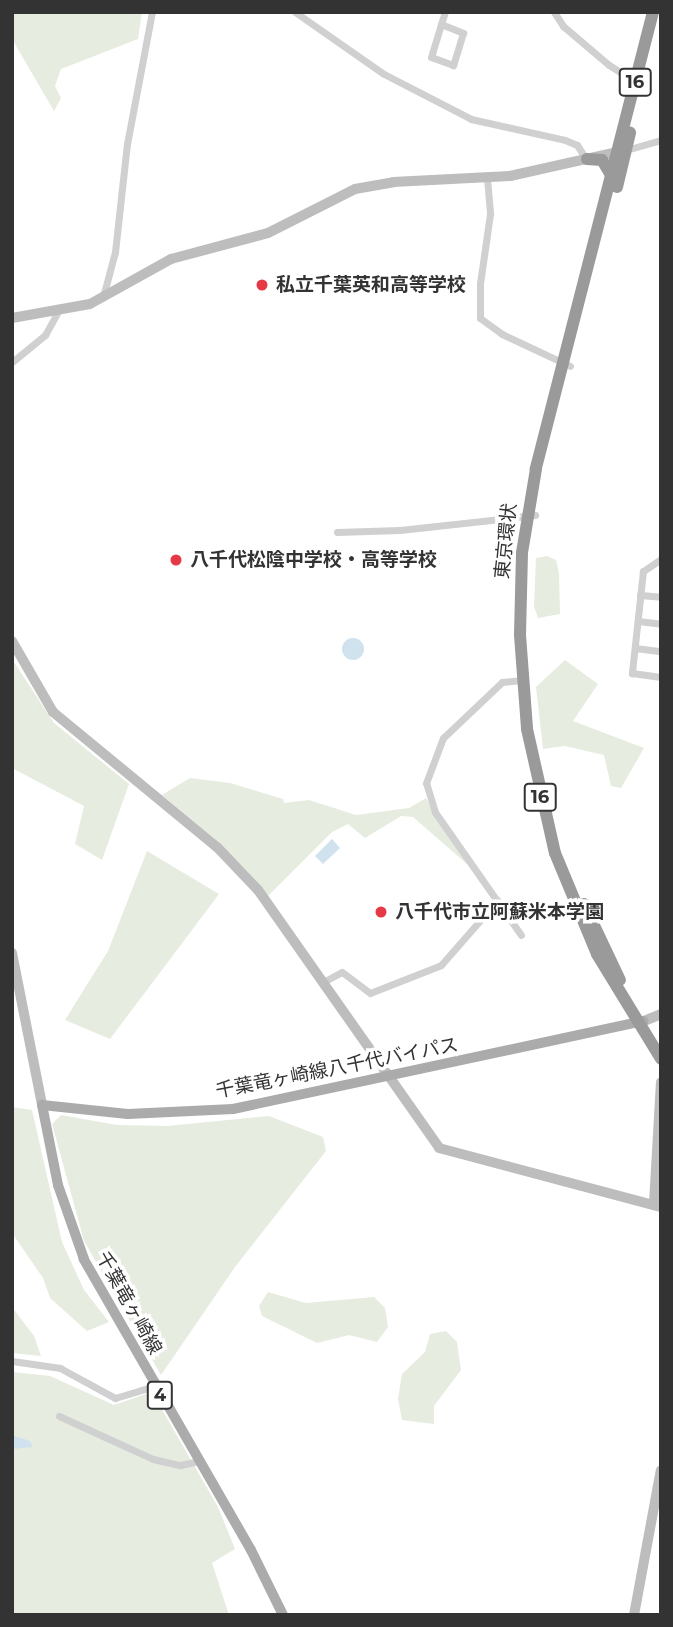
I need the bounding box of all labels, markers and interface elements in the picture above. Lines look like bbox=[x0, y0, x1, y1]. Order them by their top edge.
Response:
road number: 16 bbox=[618, 68, 652, 96]
place label: 私立千葉英和高等学校 bbox=[276, 274, 466, 296]
marker: 私立千葉英和高等学校 bbox=[254, 277, 270, 293]
street label: 東京環状 bbox=[491, 502, 521, 580]
place label: 八千代松陰中学校・高等学校 bbox=[190, 549, 437, 571]
marker: 八千代松陰中学校・高等学校 bbox=[168, 552, 184, 568]
road number: 16 bbox=[522, 782, 558, 812]
place label: 八千代市立阿蘇米本学園 bbox=[395, 901, 604, 923]
marker: 八千代市立阿蘇米本学園 bbox=[373, 904, 389, 920]
street label: 千葉竜ヶ崎線八千代バイパス bbox=[214, 1033, 460, 1103]
street label: 千葉竜ヶ崎線 bbox=[91, 1248, 167, 1358]
road number: 4 bbox=[146, 1380, 174, 1410]

